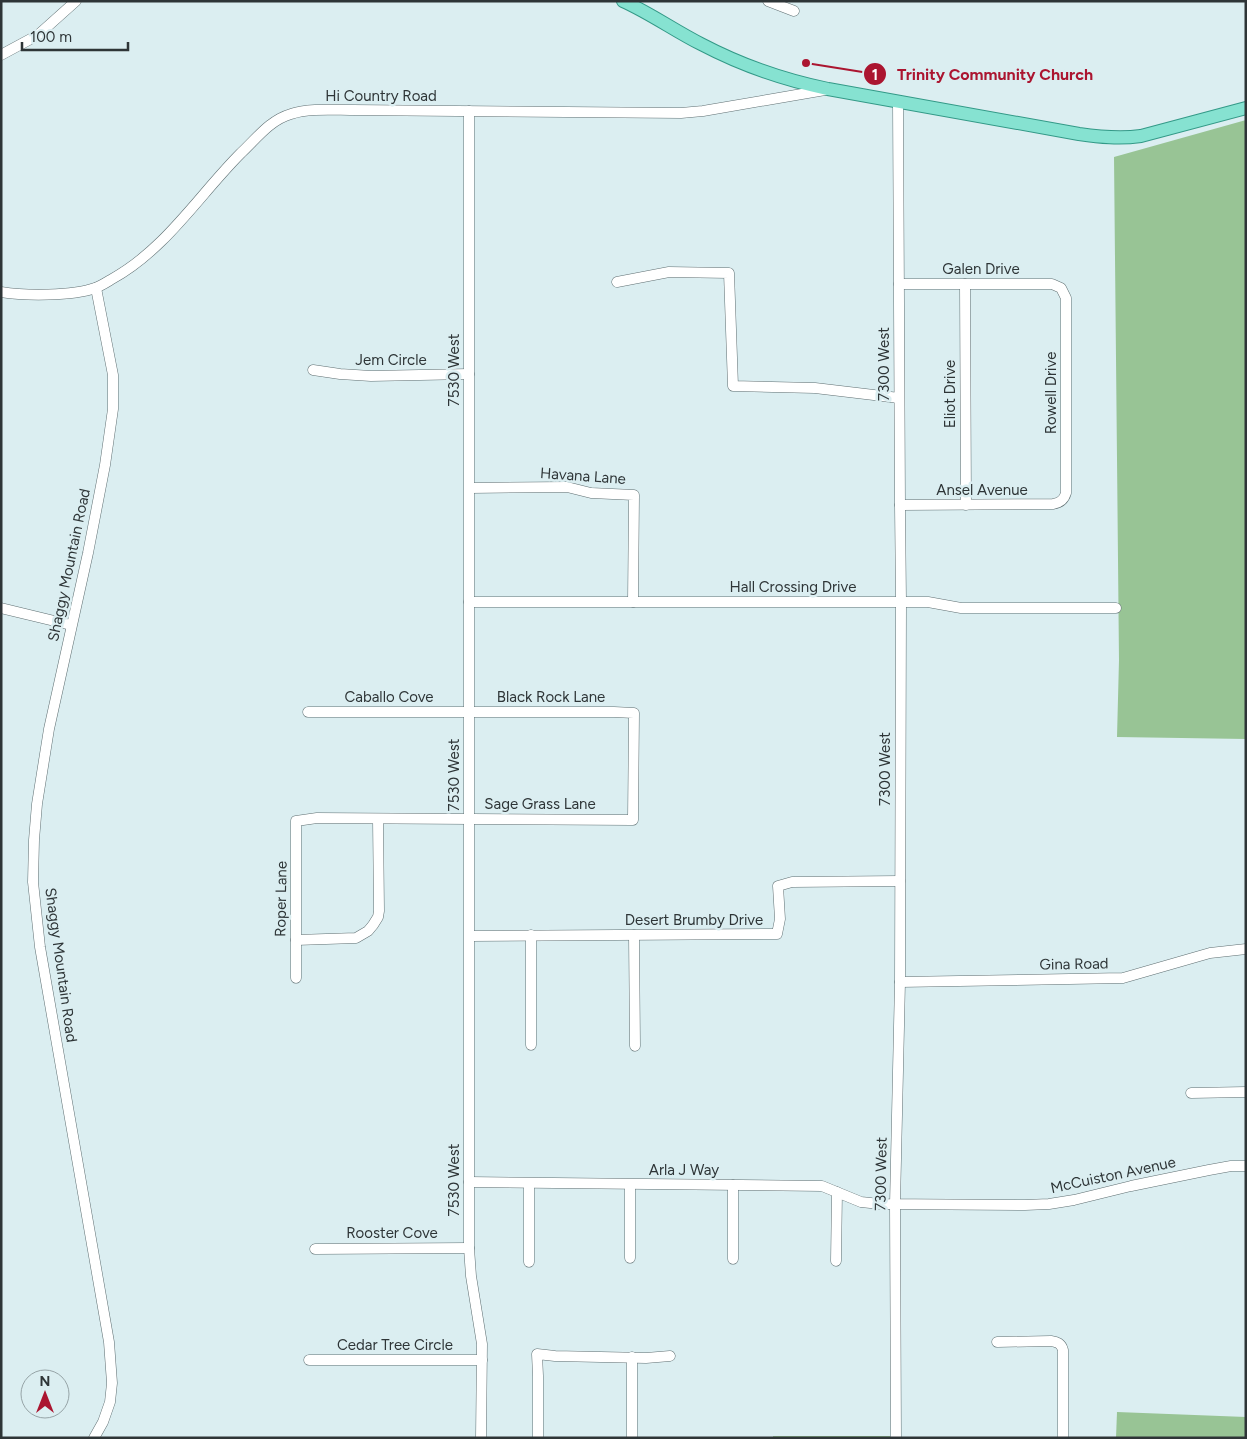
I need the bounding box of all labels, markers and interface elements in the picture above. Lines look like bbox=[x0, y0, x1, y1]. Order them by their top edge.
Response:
scale bar bbox=[22, 20, 129, 52]
text: 100 m bbox=[30, 28, 72, 46]
callout: Trinity Community Church bbox=[862, 59, 1103, 90]
text: Trinity Community Church bbox=[897, 65, 1093, 84]
text: 1 bbox=[872, 66, 878, 84]
street label: Hi Country Road bbox=[325, 87, 437, 105]
street label: Galen Drive bbox=[942, 260, 1020, 278]
street label: 7300 West bbox=[875, 327, 893, 401]
street label: 7530 West bbox=[445, 333, 463, 406]
street label: Jem Circle bbox=[355, 351, 427, 369]
street label: Rowell Drive bbox=[1042, 352, 1060, 434]
street label: Eliot Drive bbox=[941, 360, 959, 428]
street label: Havana Lane bbox=[540, 464, 626, 488]
street label: Ansel Avenue bbox=[936, 481, 1028, 499]
street label: Shaggy Mountain Road bbox=[44, 487, 94, 643]
street label: Hall Crossing Drive bbox=[730, 578, 856, 596]
street label: Caballo Cove bbox=[344, 688, 434, 706]
street label: Black Rock Lane bbox=[497, 688, 605, 706]
street label: 7300 West bbox=[876, 732, 894, 806]
street label: 7530 West bbox=[445, 738, 463, 811]
street label: Sage Grass Lane bbox=[484, 795, 596, 813]
street label: Roper Lane bbox=[271, 861, 291, 937]
street label: Shaggy Mountain Road bbox=[41, 887, 81, 1043]
street label: Desert Brumby Drive bbox=[625, 911, 763, 929]
street label: Gina Road bbox=[1039, 954, 1109, 974]
street label: 7300 West bbox=[871, 1137, 891, 1211]
street label: 7530 West bbox=[445, 1143, 463, 1216]
street label: McCuiston Avenue bbox=[1049, 1153, 1177, 1197]
street label: Arla J Way bbox=[649, 1161, 719, 1179]
street label: Rooster Cove bbox=[346, 1224, 438, 1242]
street label: Cedar Tree Circle bbox=[337, 1336, 453, 1354]
north arrow bbox=[20, 1369, 70, 1419]
text: N bbox=[40, 1373, 50, 1390]

